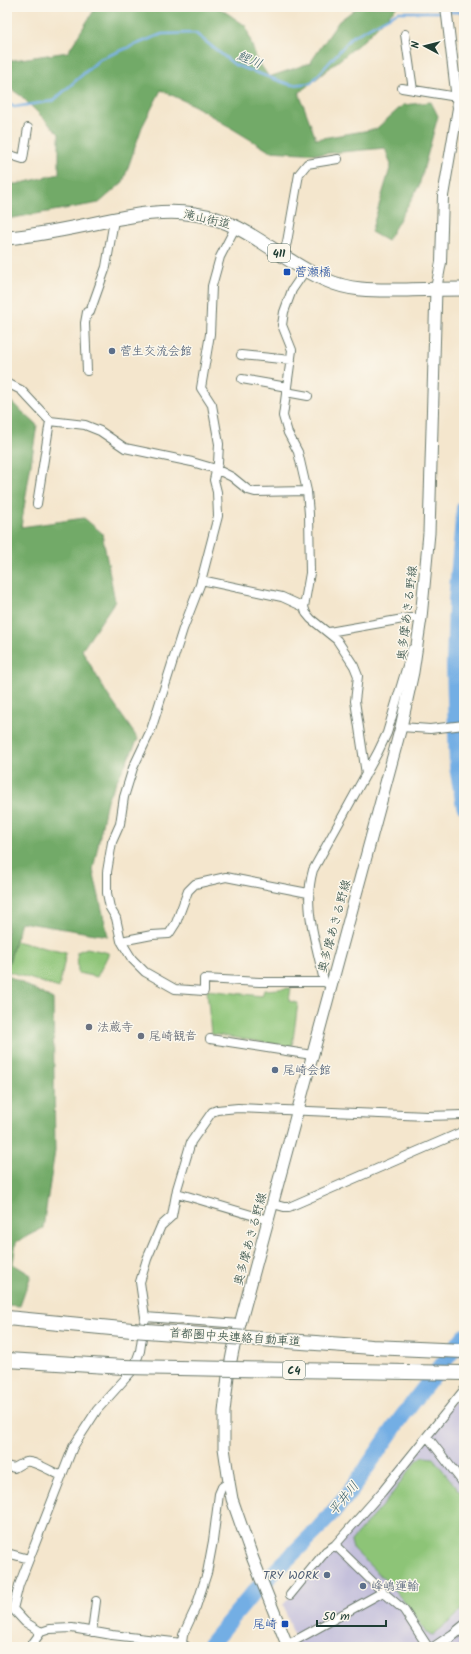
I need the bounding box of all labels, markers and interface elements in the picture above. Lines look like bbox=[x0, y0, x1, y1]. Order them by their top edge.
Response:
north arrow bbox=[405, 26, 445, 66]
text: N bbox=[407, 40, 425, 49]
water label: 鯉川 bbox=[233, 46, 265, 75]
street label: 滝山街道 bbox=[181, 205, 232, 234]
road number: 411 bbox=[268, 244, 290, 262]
place label: 菅瀬橋 bbox=[295, 263, 331, 282]
marker: 菅瀬橋 bbox=[282, 267, 292, 277]
place label: 菅生交流会館 bbox=[120, 342, 192, 361]
marker: 菅生交流会館 bbox=[107, 346, 117, 356]
street label: 奥多摩あきる野線 bbox=[392, 564, 423, 662]
street label: 奥多摩あきる野線 bbox=[313, 877, 356, 975]
place label: 法蔵寺 bbox=[97, 1018, 133, 1037]
marker: 法蔵寺 bbox=[84, 1022, 94, 1032]
place label: 尾崎観音 bbox=[149, 1027, 197, 1046]
marker: 尾崎観音 bbox=[136, 1031, 146, 1041]
place label: 尾崎会館 bbox=[283, 1061, 331, 1080]
marker: 尾崎会館 bbox=[270, 1065, 280, 1075]
street label: 奥多摩あきる野線 bbox=[229, 1190, 272, 1288]
street label: 首都圏中央連絡自動車道 bbox=[168, 1323, 301, 1352]
road number: C4 bbox=[283, 1361, 305, 1379]
water label: 平井川 bbox=[324, 1477, 365, 1521]
place label: TRY WORK bbox=[263, 1566, 320, 1585]
marker: TRY WORK bbox=[322, 1570, 332, 1580]
place label: 峰嶋運輸 bbox=[371, 1577, 419, 1596]
marker: 峰嶋運輸 bbox=[358, 1581, 368, 1591]
scale bar bbox=[317, 1602, 386, 1628]
text: 50 m bbox=[323, 1607, 350, 1626]
place label: 尾崎 bbox=[253, 1615, 277, 1634]
marker: 尾崎 bbox=[280, 1619, 290, 1629]

